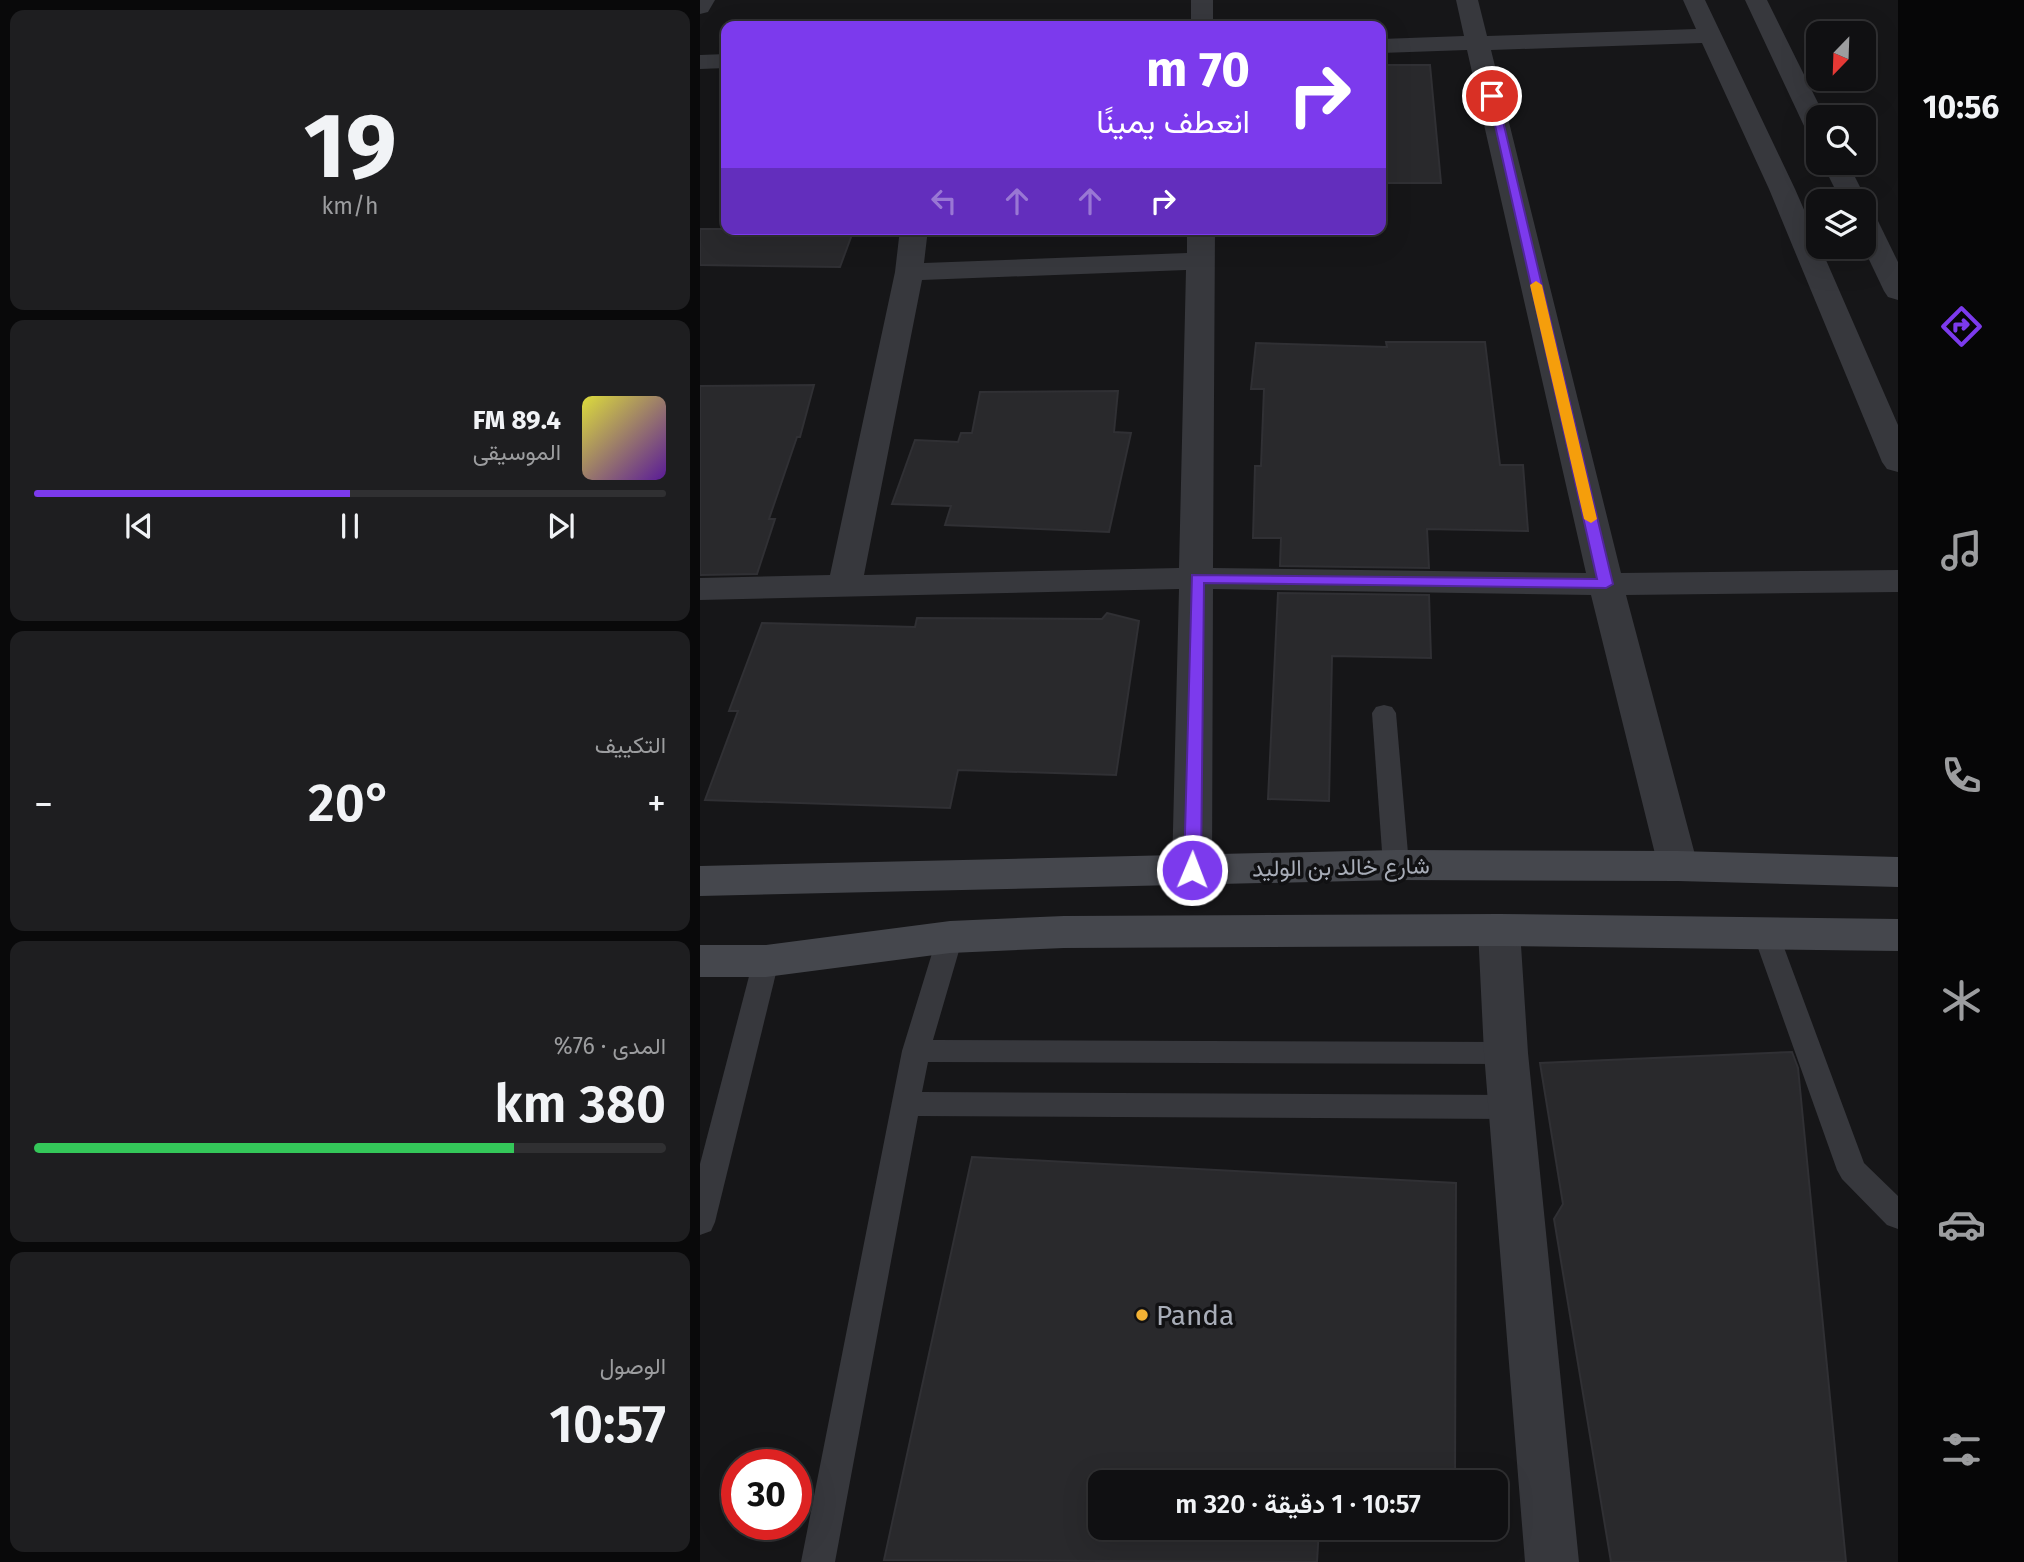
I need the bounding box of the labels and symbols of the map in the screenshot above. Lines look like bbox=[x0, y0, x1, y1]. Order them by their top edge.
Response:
north arrow bbox=[1806, 21, 1876, 91]
pin bbox=[1462, 66, 1522, 126]
position arrow bbox=[1155, 833, 1229, 907]
street label: شارع خالد بن الوليد bbox=[1252, 851, 1430, 885]
place label: Panda bbox=[1156, 1299, 1234, 1332]
marker: Panda bbox=[1134, 1307, 1150, 1323]
speed limit sign: 30 bbox=[721, 1449, 812, 1540]

